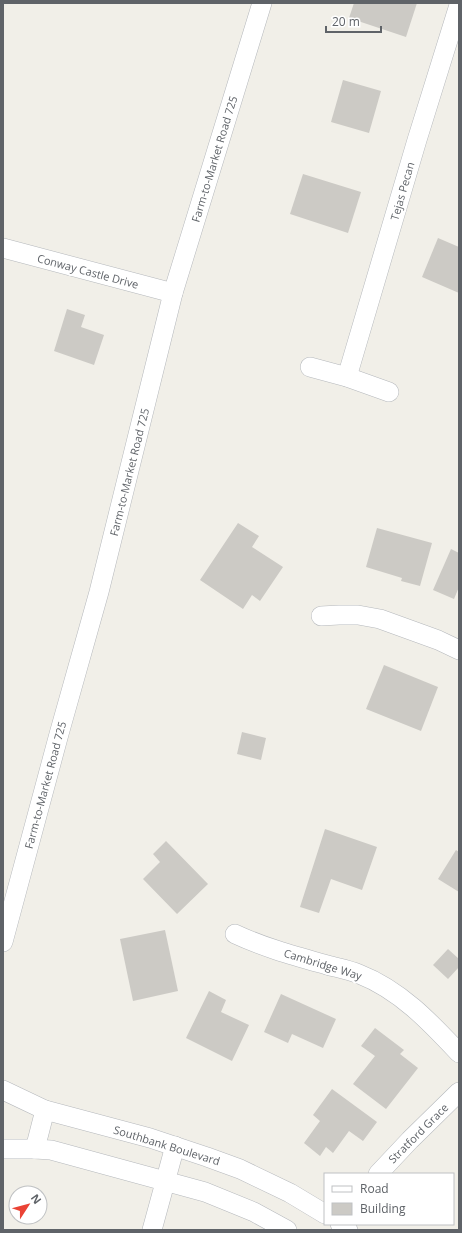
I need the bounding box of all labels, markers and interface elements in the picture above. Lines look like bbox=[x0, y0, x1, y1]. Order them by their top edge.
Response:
scale bar bbox=[326, 8, 381, 34]
text: 20 m bbox=[332, 13, 360, 30]
street label: Farm-to-Market Road 725 bbox=[188, 94, 240, 224]
street label: Tejas Pecan bbox=[386, 160, 418, 222]
street label: Conway Castle Drive bbox=[36, 250, 140, 292]
street label: Farm-to-Market Road 725 bbox=[106, 406, 152, 538]
street label: Farm-to-Market Road 725 bbox=[21, 720, 69, 850]
street label: Cambridge Way bbox=[282, 945, 364, 983]
street label: Stratford Grace bbox=[385, 1100, 451, 1166]
street label: Southbank Boulevard bbox=[112, 1122, 222, 1168]
legend bbox=[324, 1173, 454, 1225]
text: Road bbox=[360, 1180, 389, 1197]
north arrow bbox=[8, 1185, 48, 1225]
text: N bbox=[28, 1191, 45, 1207]
text: Building bbox=[360, 1200, 406, 1217]

